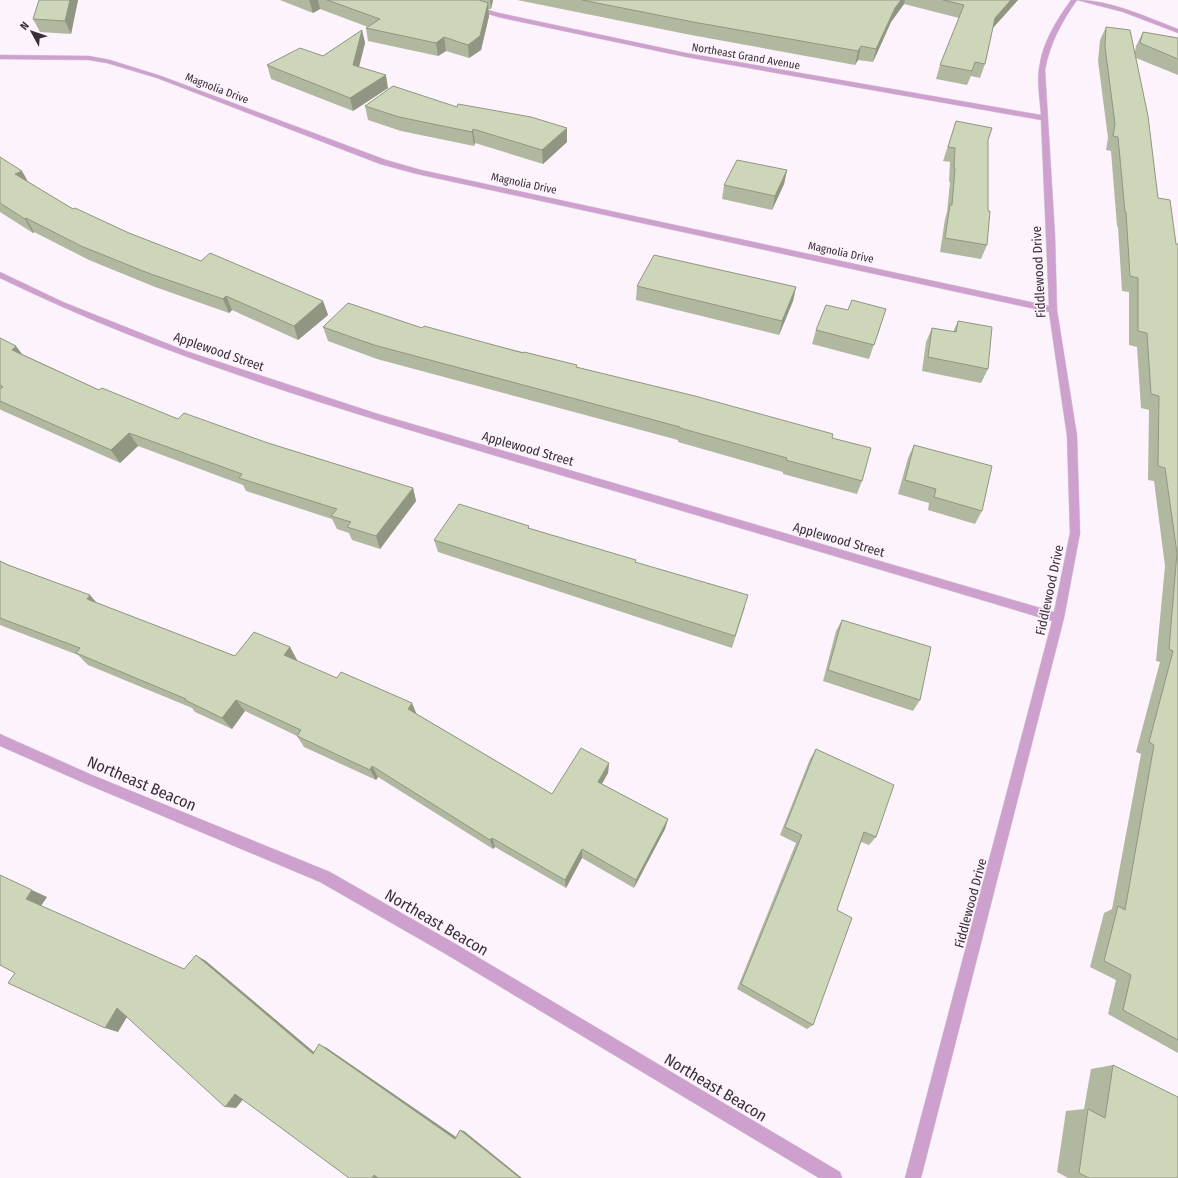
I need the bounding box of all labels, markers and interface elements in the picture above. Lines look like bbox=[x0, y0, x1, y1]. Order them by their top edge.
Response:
north arrow bbox=[12, 12, 52, 52]
text: N bbox=[18, 19, 32, 33]
street label: Northeast Grand Avenue bbox=[691, 41, 801, 72]
street label: Magnolia Drive bbox=[183, 70, 250, 107]
street label: Magnolia Drive bbox=[490, 170, 558, 197]
street label: Fiddlewood Drive bbox=[1029, 226, 1048, 318]
street label: Magnolia Drive bbox=[807, 239, 875, 266]
street label: Applewood Street bbox=[172, 329, 267, 374]
street label: Applewood Street bbox=[480, 428, 576, 469]
street label: Applewood Street bbox=[791, 519, 887, 560]
street label: Fiddlewood Drive bbox=[1033, 544, 1066, 637]
street label: Northeast Beacon bbox=[85, 752, 199, 815]
street label: Fiddlewood Drive bbox=[951, 857, 990, 950]
street label: Northeast Beacon bbox=[382, 885, 492, 960]
street label: Northeast Beacon bbox=[661, 1049, 771, 1126]

